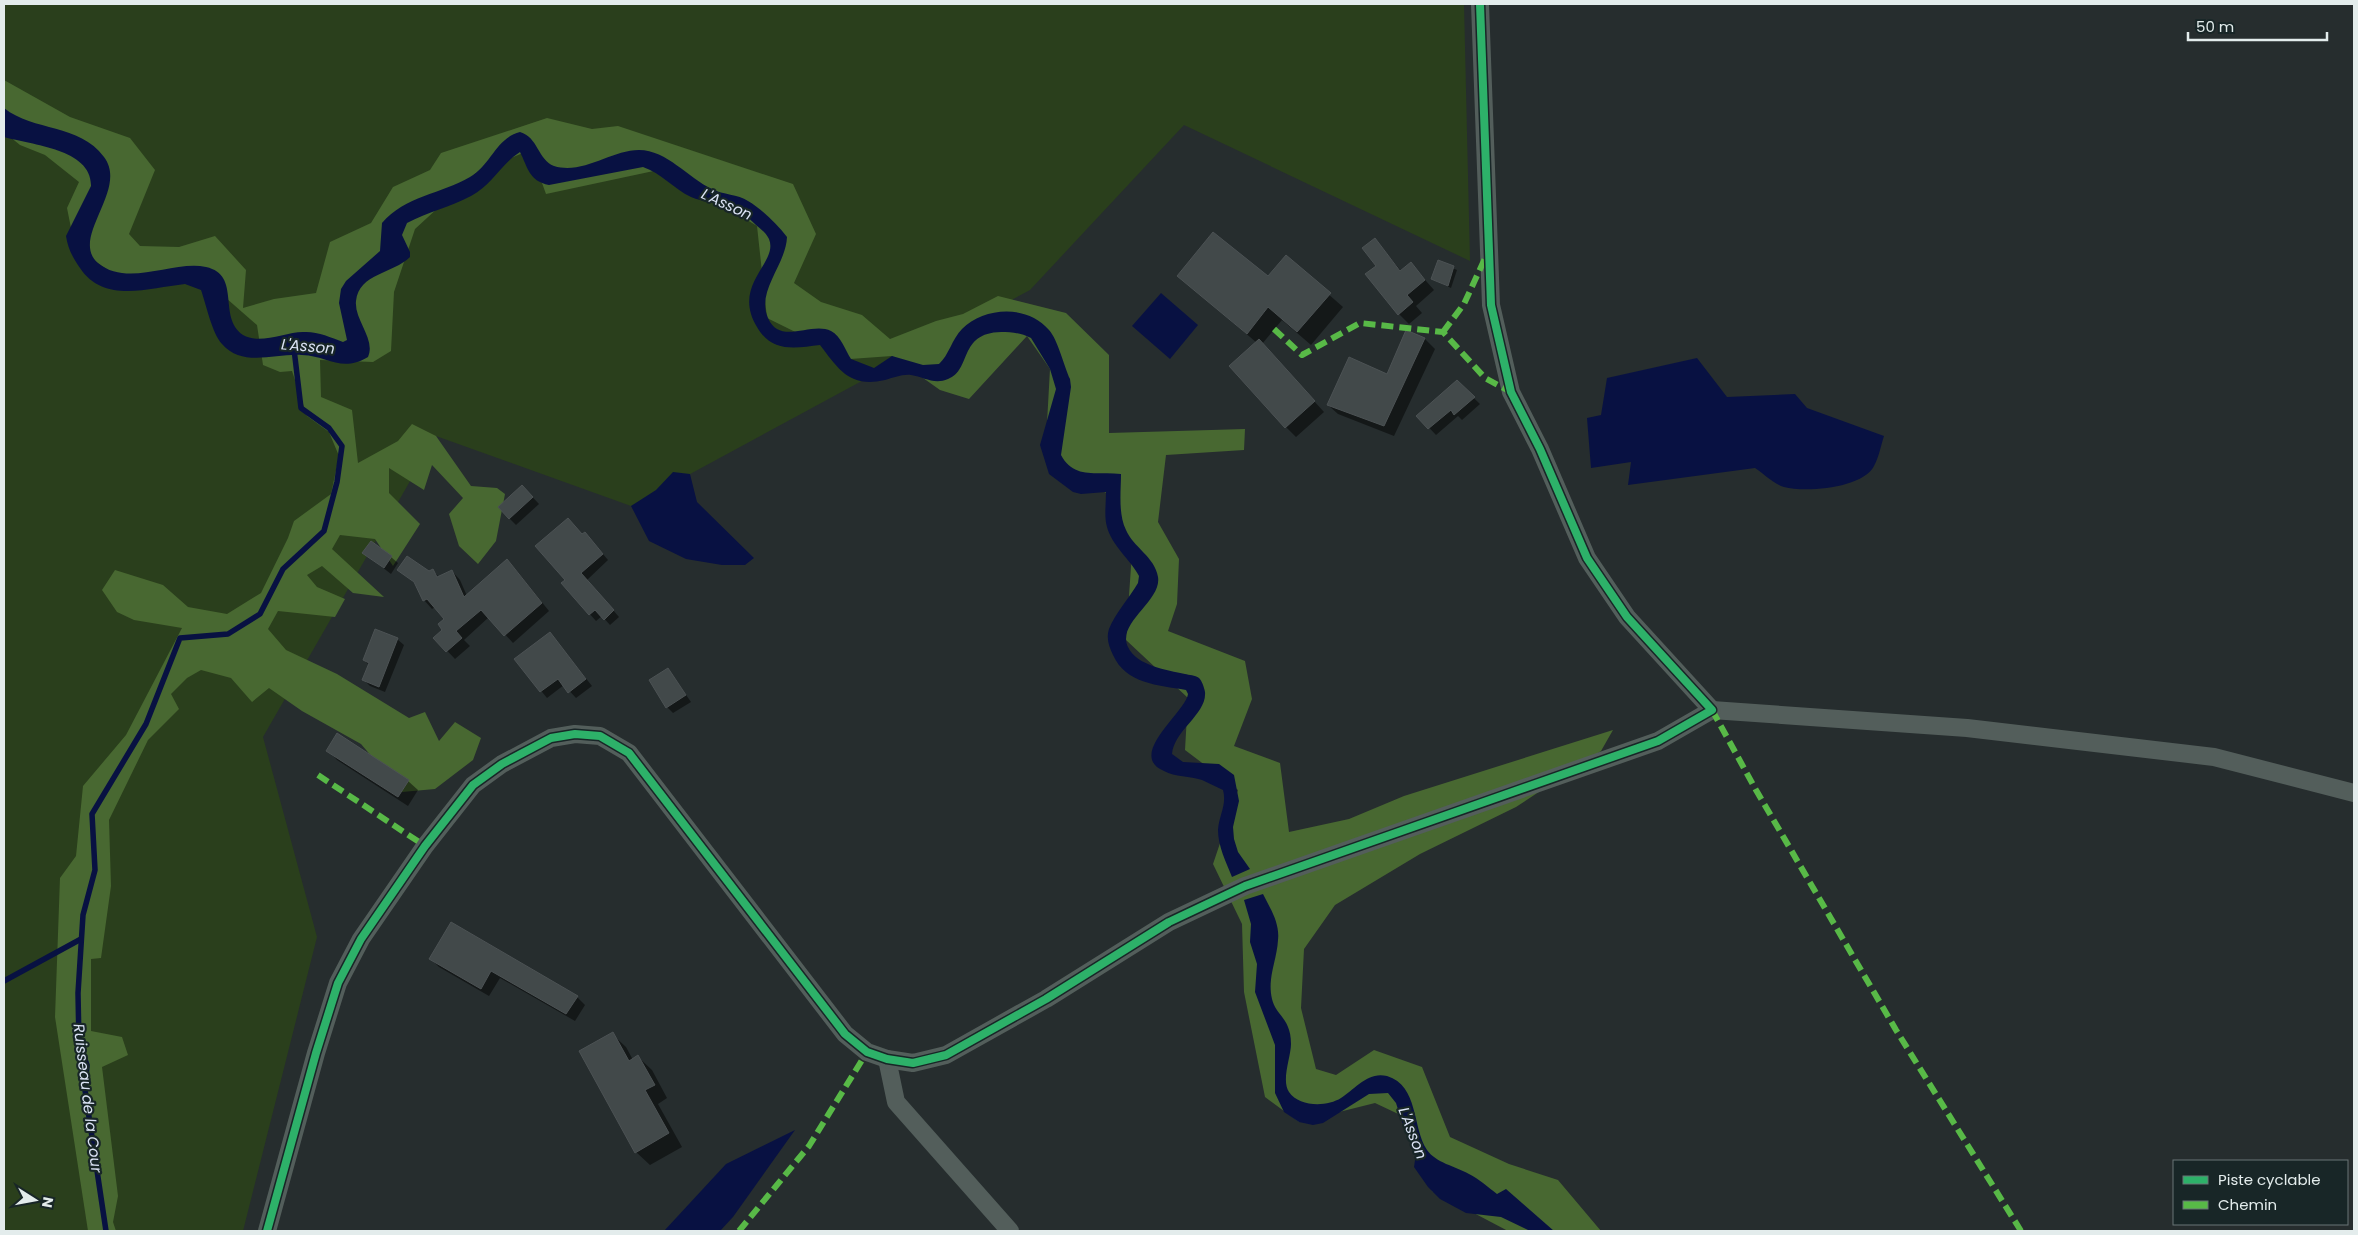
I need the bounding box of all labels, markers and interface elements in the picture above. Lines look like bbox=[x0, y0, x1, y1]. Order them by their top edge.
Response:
scale bar bbox=[2188, 10, 2327, 42]
text: 50 m bbox=[2196, 16, 2234, 37]
water label: L'Asson bbox=[698, 183, 756, 225]
water label: L'Asson bbox=[280, 333, 336, 359]
water label: Ruisseau de la Cour bbox=[68, 1022, 108, 1174]
water label: L'Asson bbox=[1394, 1104, 1432, 1162]
legend bbox=[2173, 1160, 2348, 1225]
text: Piste cyclable bbox=[2218, 1169, 2321, 1190]
north arrow bbox=[10, 1175, 60, 1225]
text: Chemin bbox=[2218, 1194, 2277, 1215]
text: N bbox=[37, 1195, 59, 1210]

